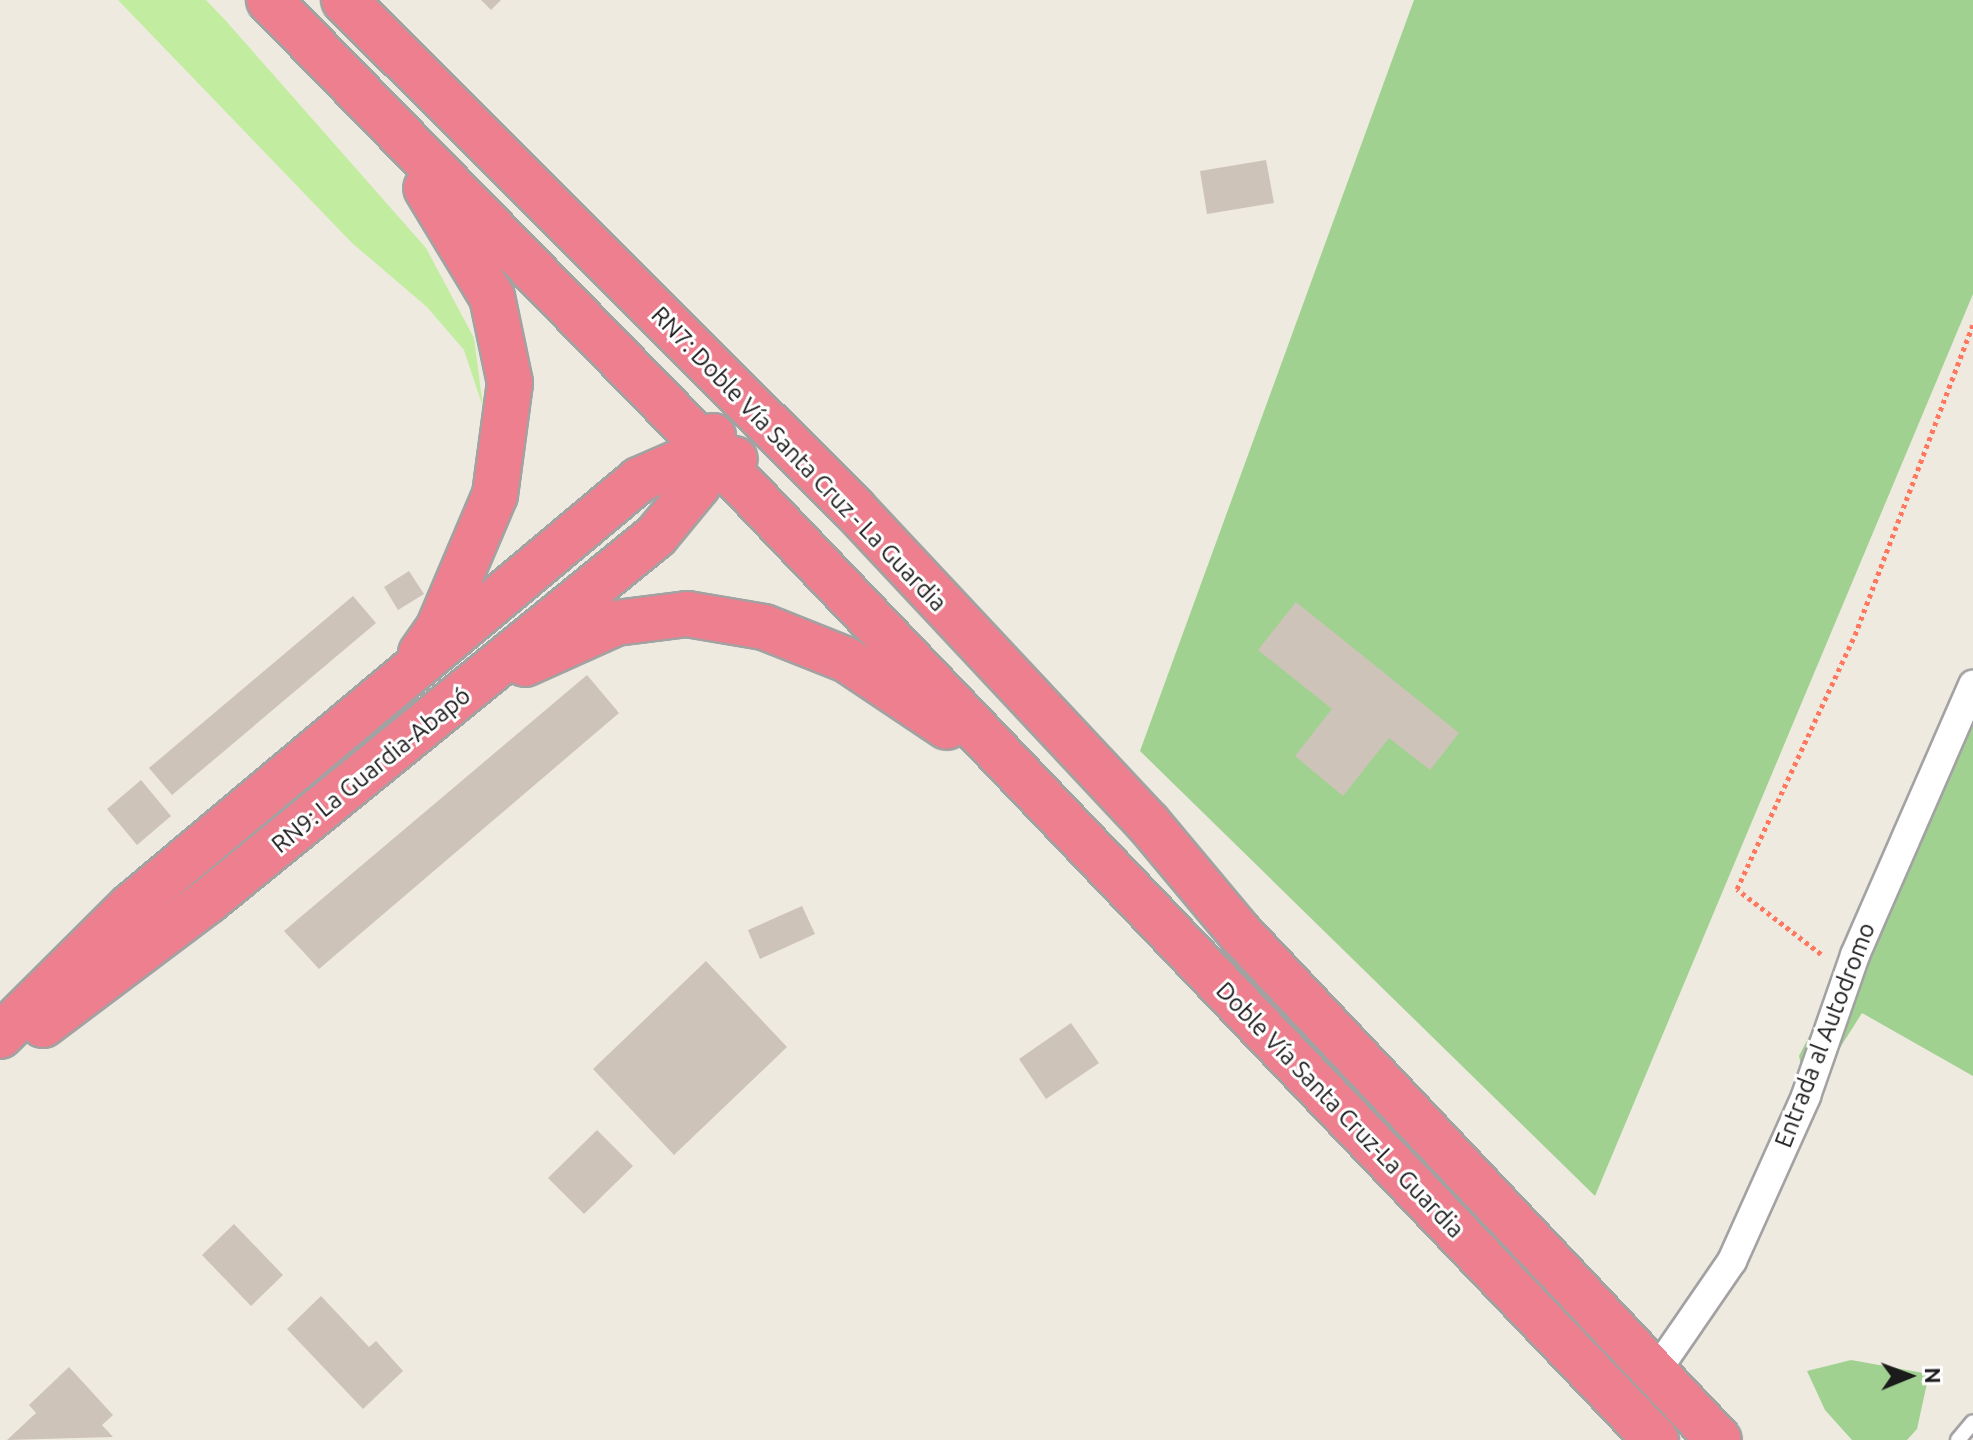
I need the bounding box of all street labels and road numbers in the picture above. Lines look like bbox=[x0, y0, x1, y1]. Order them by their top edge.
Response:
street label: RN7: Doble Vía Santa Cruz - La Guardia bbox=[645, 301, 953, 617]
street label: RN9: La Guardia-Abapó bbox=[266, 681, 476, 859]
street label: Entrada al Autodromo bbox=[1769, 918, 1881, 1152]
street label: Doble Vía Santa Cruz-La Guardia bbox=[1210, 976, 1470, 1244]

